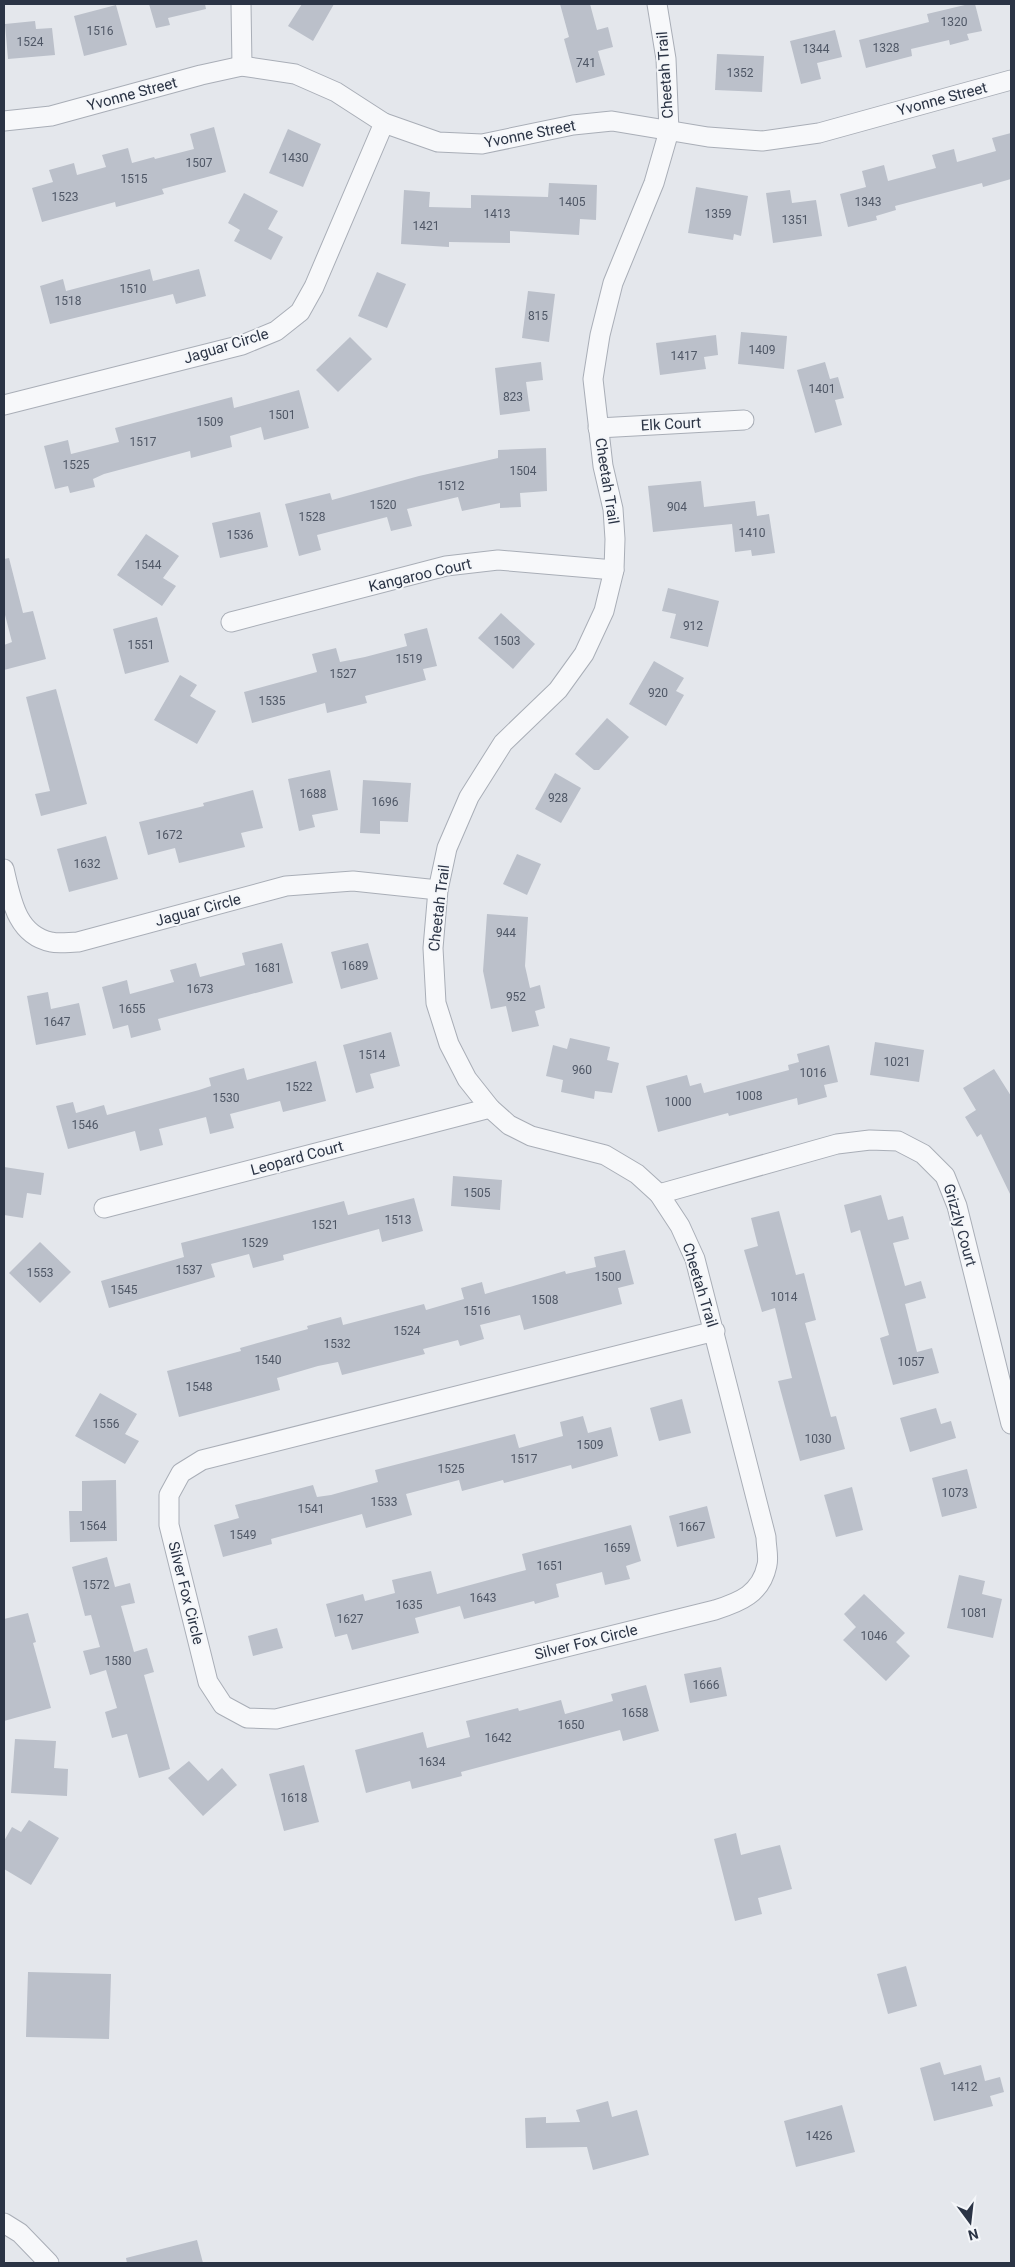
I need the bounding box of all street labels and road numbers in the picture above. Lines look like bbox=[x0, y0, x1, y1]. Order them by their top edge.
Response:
street label: Cheetah Trail bbox=[653, 31, 677, 119]
street label: Yvonne Street bbox=[85, 73, 179, 115]
street label: Yvonne Street bbox=[895, 78, 989, 120]
street label: Yvonne Street bbox=[483, 116, 577, 152]
street label: Jaguar Circle bbox=[181, 325, 271, 367]
street label: Elk Court bbox=[640, 413, 702, 435]
street label: Cheetah Trail bbox=[591, 436, 623, 526]
street label: Kangaroo Court bbox=[367, 554, 473, 596]
street label: Cheetah Trail bbox=[425, 864, 453, 952]
street label: Jaguar Circle bbox=[153, 890, 243, 930]
street label: Leopard Court bbox=[249, 1137, 345, 1179]
street label: Grizzly Court bbox=[940, 1182, 980, 1269]
street label: Cheetah Trail bbox=[679, 1241, 721, 1329]
street label: Silver Fox Circle bbox=[164, 1540, 208, 1646]
street label: Silver Fox Circle bbox=[533, 1620, 639, 1664]

